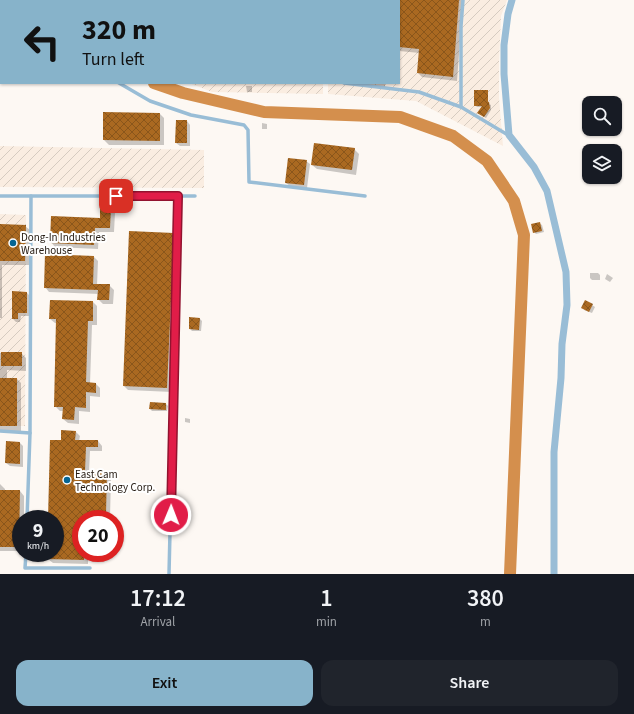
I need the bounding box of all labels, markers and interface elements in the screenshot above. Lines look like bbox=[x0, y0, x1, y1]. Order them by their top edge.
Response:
text: 320 m bbox=[82, 10, 156, 50]
icon: left bbox=[16, 16, 68, 68]
text: Turn left bbox=[82, 47, 144, 72]
map controls bbox=[582, 96, 622, 184]
button: search bbox=[582, 96, 622, 136]
button: layers bbox=[582, 144, 622, 184]
pin bbox=[99, 179, 133, 213]
icon: arrive bbox=[105, 185, 127, 207]
place label: Dong-In Industries Warehouse bbox=[21, 230, 106, 258]
marker: Dong-In Industries Warehouse bbox=[8, 238, 18, 248]
place label: East Cam Technology Corp. bbox=[75, 467, 155, 495]
marker: East Cam Technology Corp. bbox=[62, 475, 72, 485]
position arrow bbox=[150, 494, 192, 536]
speed limit sign: 20 bbox=[72, 510, 124, 562]
text: 9 bbox=[33, 517, 43, 545]
text: km/h bbox=[27, 539, 49, 553]
text: 17:12 bbox=[130, 581, 186, 616]
text: 1 bbox=[320, 581, 333, 616]
text: 380 bbox=[467, 581, 504, 616]
text: Arrival bbox=[140, 613, 175, 631]
text: min bbox=[316, 613, 337, 631]
text: m bbox=[480, 613, 491, 631]
button: Exit bbox=[16, 660, 313, 706]
button: Share bbox=[321, 660, 618, 706]

